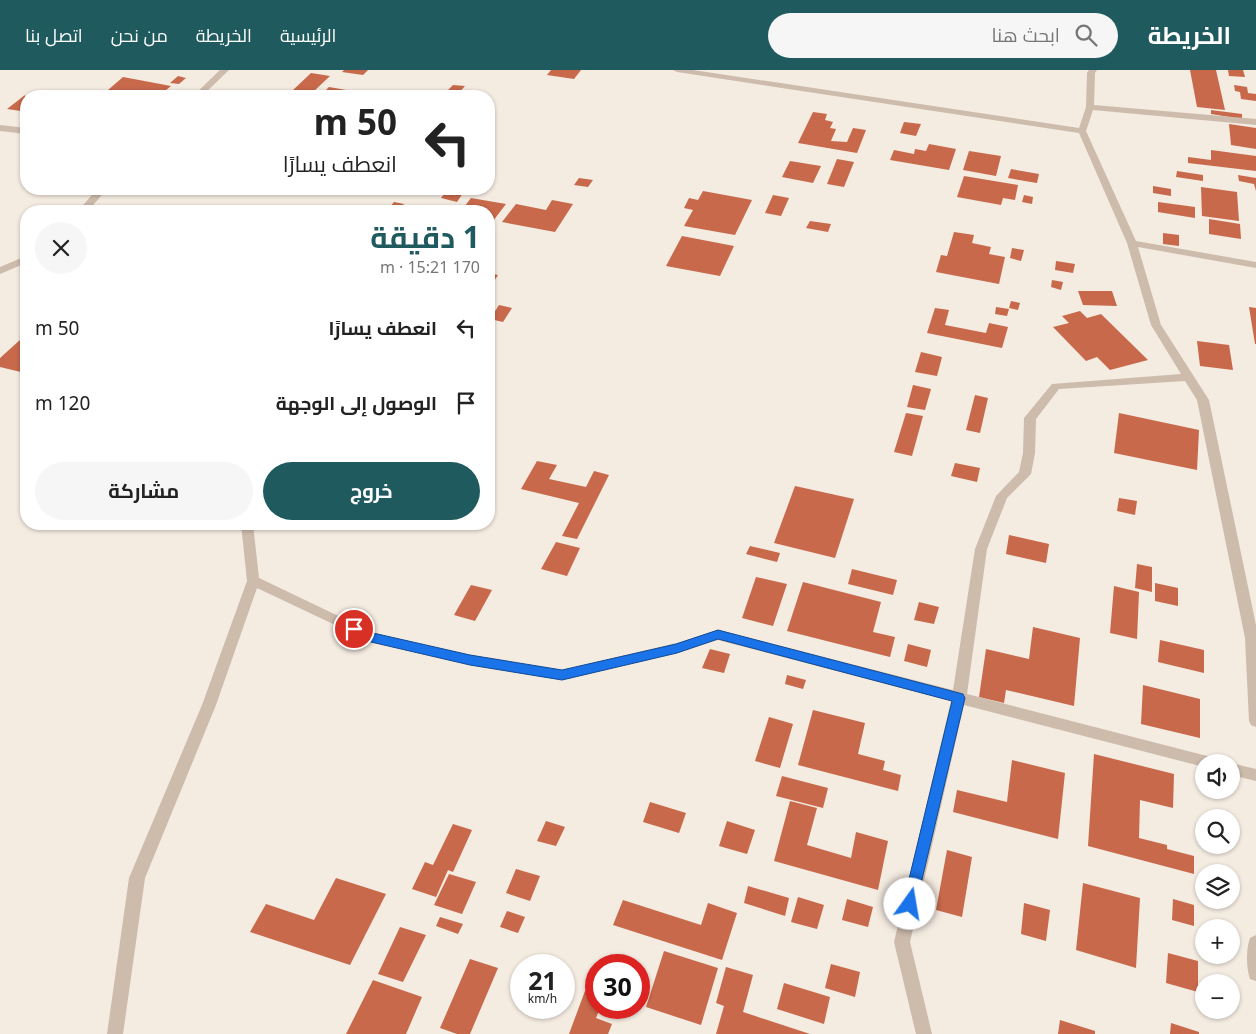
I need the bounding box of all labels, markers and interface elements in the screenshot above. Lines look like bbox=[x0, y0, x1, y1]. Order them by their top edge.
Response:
search box bbox=[768, 13, 1118, 58]
text: الخريطة bbox=[1148, 18, 1231, 51]
icon: search bbox=[1072, 21, 1100, 49]
text: ابحث هنا bbox=[991, 22, 1060, 48]
text: اتصل بنا bbox=[25, 23, 83, 47]
text: من نحن bbox=[111, 23, 168, 47]
text: الخريطة bbox=[196, 23, 252, 47]
text: الرئيسية bbox=[280, 23, 336, 47]
text: 50 m bbox=[314, 98, 397, 145]
icon: left bbox=[415, 110, 480, 175]
text: انعطف يسارًا bbox=[283, 148, 397, 178]
text: 1 دقيقة bbox=[370, 216, 480, 257]
button: close bbox=[35, 222, 87, 274]
text: 170 m · 15:21 bbox=[380, 256, 480, 278]
icon: left bbox=[452, 314, 480, 342]
text: 50 m bbox=[35, 315, 79, 341]
text: انعطف يسارًا bbox=[328, 315, 437, 341]
icon: arrive bbox=[452, 389, 480, 417]
text: 120 m bbox=[35, 390, 90, 416]
text: الوصول إلى الوجهة bbox=[276, 390, 437, 416]
button: مشاركة bbox=[35, 462, 253, 520]
button: خروج bbox=[263, 462, 480, 520]
pin bbox=[333, 608, 375, 650]
icon: arrive bbox=[340, 615, 368, 643]
map controls bbox=[1195, 754, 1240, 1019]
button: sound bbox=[1195, 754, 1240, 799]
button: search bbox=[1195, 809, 1240, 854]
button: layers bbox=[1195, 864, 1240, 909]
position arrow bbox=[883, 877, 935, 929]
button: + bbox=[1195, 919, 1240, 964]
speed limit sign: 30 bbox=[585, 954, 650, 1019]
text: 21 bbox=[528, 963, 557, 997]
button: − bbox=[1195, 974, 1240, 1019]
text: km/h bbox=[528, 990, 557, 1007]

